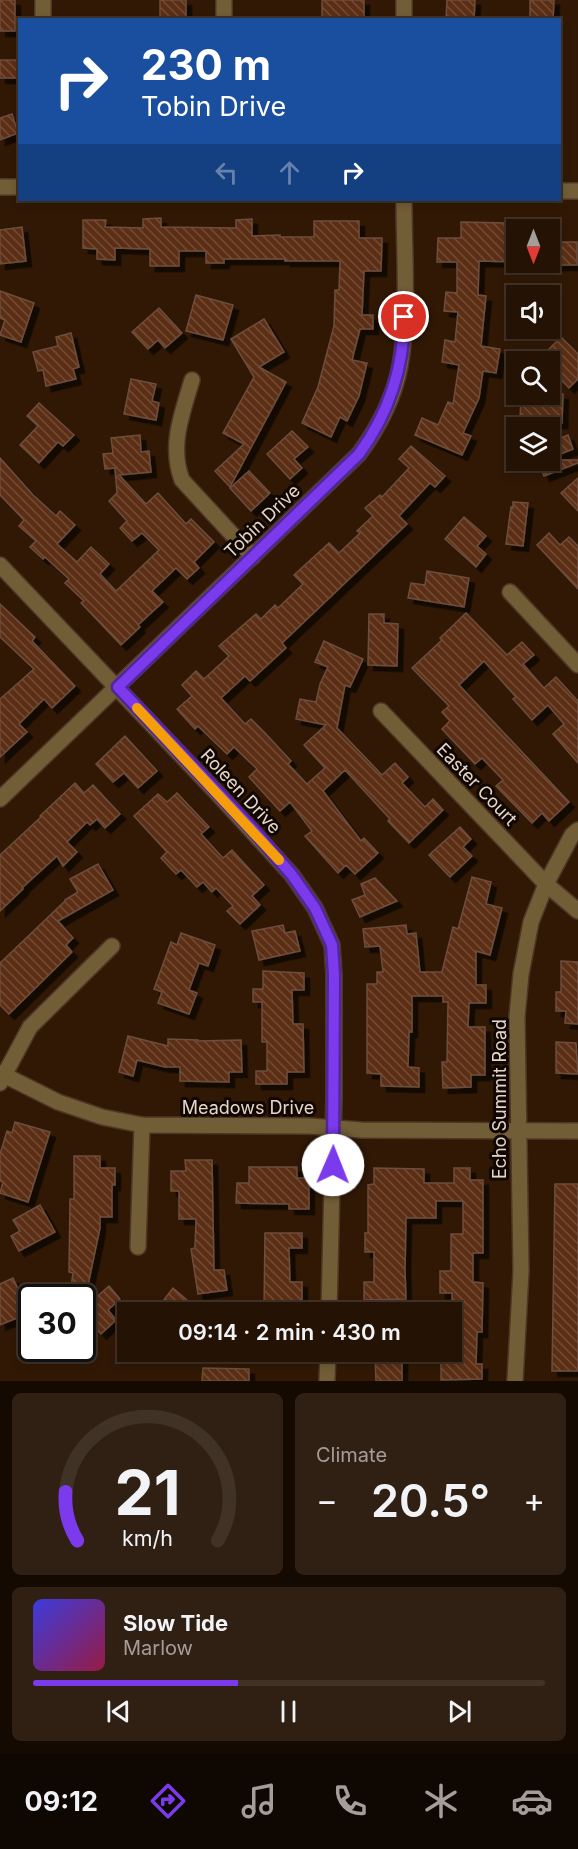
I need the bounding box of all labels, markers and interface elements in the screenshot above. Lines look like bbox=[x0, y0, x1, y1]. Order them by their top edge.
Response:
text: 230 m bbox=[141, 39, 271, 90]
icon: right bbox=[42, 42, 120, 120]
text: Tobin Drive bbox=[141, 90, 286, 123]
icon: left bbox=[210, 156, 243, 189]
icon: ahead bbox=[273, 156, 306, 189]
icon: right bbox=[336, 156, 369, 189]
north arrow bbox=[506, 219, 560, 273]
map controls bbox=[506, 219, 560, 471]
button: sound bbox=[506, 285, 560, 339]
pin bbox=[378, 291, 429, 342]
icon: arrive bbox=[387, 300, 420, 333]
button: search bbox=[506, 351, 560, 405]
button: layers bbox=[506, 417, 560, 471]
street label: Tobin Drive bbox=[220, 480, 304, 562]
street label: Easter Court bbox=[433, 739, 521, 829]
street label: Roleen Drive bbox=[197, 744, 285, 838]
street label: Echo Summit Road bbox=[489, 1019, 510, 1179]
street label: Meadows Drive bbox=[182, 1097, 314, 1118]
position arrow bbox=[301, 1133, 365, 1197]
speed limit sign: 30 bbox=[18, 1284, 96, 1362]
text: 09:14 · 2 min · 430 m bbox=[178, 1319, 401, 1345]
text: Climate bbox=[316, 1443, 387, 1467]
text: 21 bbox=[114, 1455, 181, 1530]
text: 20.5° bbox=[371, 1473, 490, 1528]
text: − bbox=[316, 1480, 338, 1520]
text: + bbox=[523, 1480, 545, 1520]
text: km/h bbox=[122, 1525, 173, 1551]
text: Slow Tide bbox=[123, 1610, 228, 1636]
text: Marlow bbox=[123, 1636, 193, 1660]
icon: previous bbox=[102, 1695, 135, 1728]
icon: pause bbox=[272, 1695, 305, 1728]
icon: next bbox=[443, 1695, 476, 1728]
icon: directions bbox=[147, 1780, 189, 1822]
icon: music bbox=[238, 1780, 280, 1822]
icon: phone bbox=[329, 1780, 371, 1822]
icon: climate bbox=[420, 1780, 462, 1822]
icon: car bbox=[511, 1780, 553, 1822]
text: 09:12 bbox=[25, 1785, 98, 1818]

